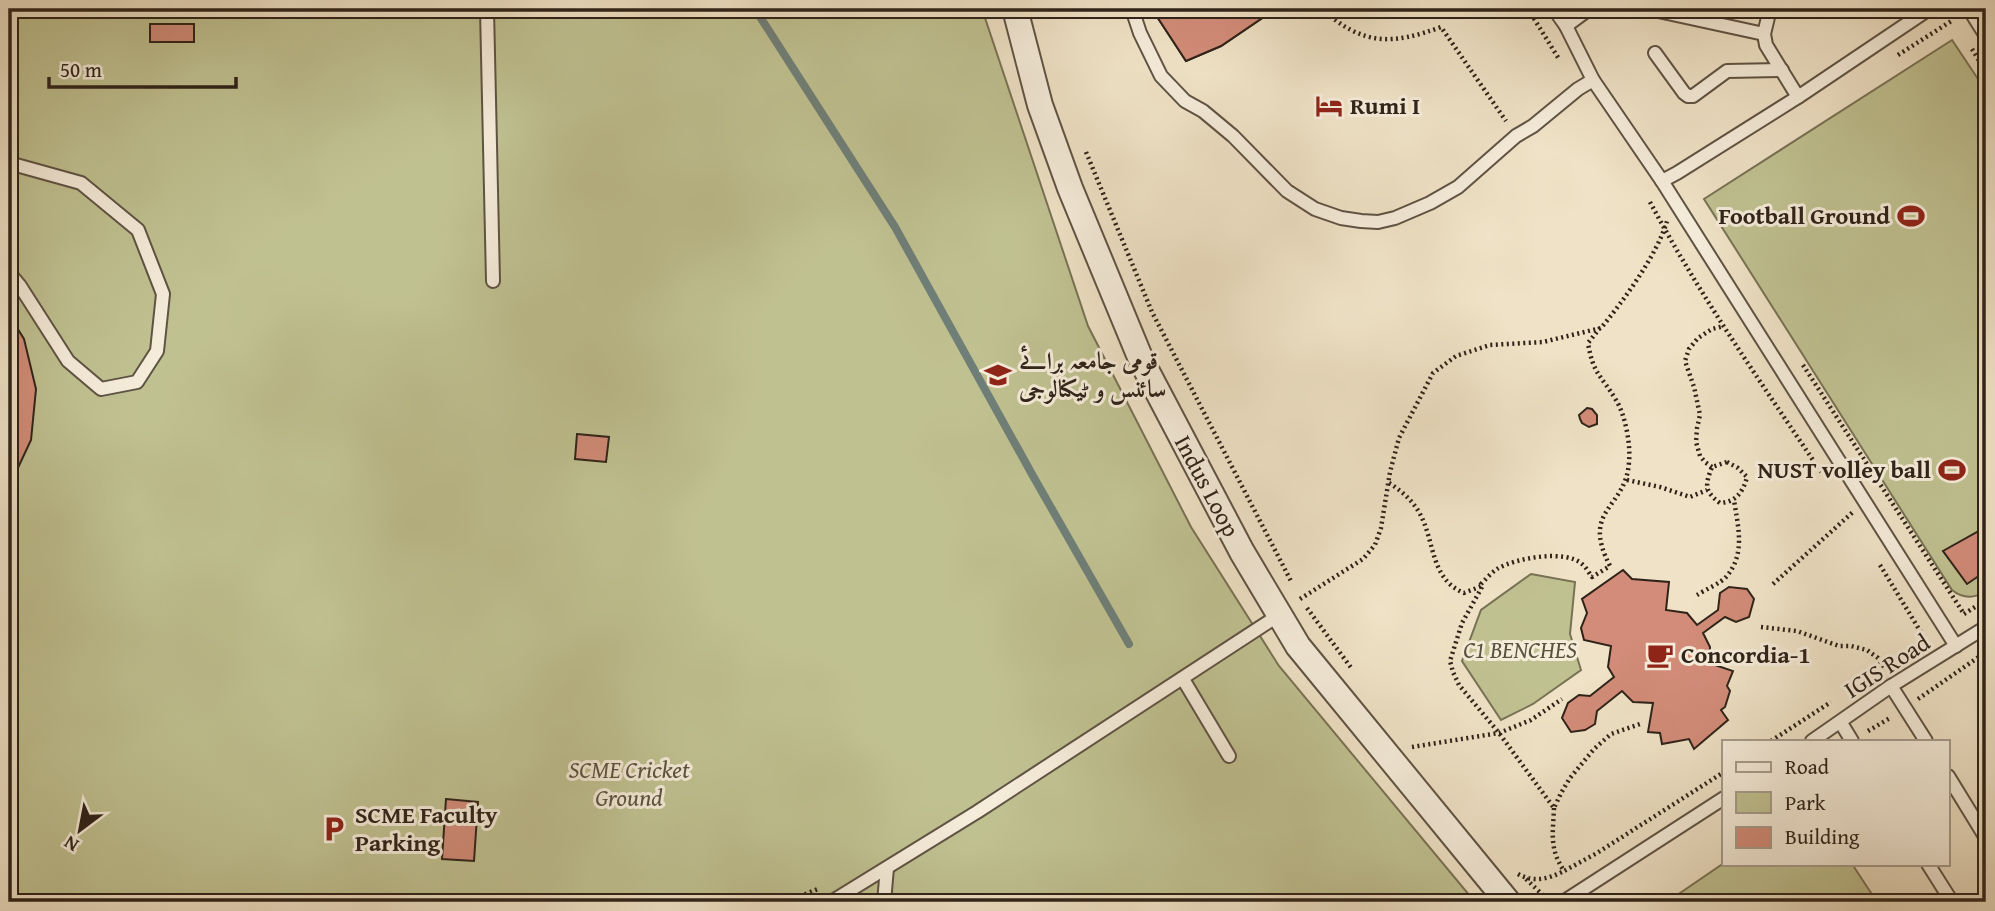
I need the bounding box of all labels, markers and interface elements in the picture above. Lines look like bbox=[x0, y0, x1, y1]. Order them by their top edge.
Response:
scale bar bbox=[49, 46, 236, 90]
text: 50 m bbox=[60, 54, 102, 85]
place label: Rumi I bbox=[1350, 88, 1420, 123]
hotel icon: Rumi I bbox=[1314, 91, 1344, 121]
place label: Football Ground bbox=[1719, 198, 1890, 233]
sports icon: Football Ground bbox=[1896, 201, 1926, 231]
place label: قومی جامعہ برائے سائنس و ٹیکنالوجی bbox=[1018, 343, 1166, 406]
school or university icon: قومی جامعہ برائے سائنس و ٹیکنالوجی bbox=[983, 360, 1013, 390]
street label: Indus Loop bbox=[1166, 429, 1249, 543]
place label: NUST volley ball bbox=[1758, 452, 1932, 487]
sports icon: NUST volley ball bbox=[1937, 455, 1967, 485]
street label: IGIS Road bbox=[1837, 625, 1937, 706]
park label: C1 BENCHES bbox=[1463, 632, 1577, 667]
place label: Concordia-1 bbox=[1681, 637, 1811, 672]
cafe icon: Concordia-1 bbox=[1645, 640, 1675, 670]
legend bbox=[1722, 740, 1950, 866]
text: Road bbox=[1785, 751, 1830, 782]
park label: SCME Cricket Ground bbox=[568, 752, 690, 815]
text: Park bbox=[1785, 787, 1826, 818]
north arrow bbox=[46, 796, 116, 866]
place label: SCME Faculty Parking bbox=[355, 797, 498, 860]
parking icon: SCME Faculty Parking bbox=[319, 814, 349, 844]
text: Building bbox=[1785, 821, 1860, 852]
text: N bbox=[58, 829, 84, 860]

